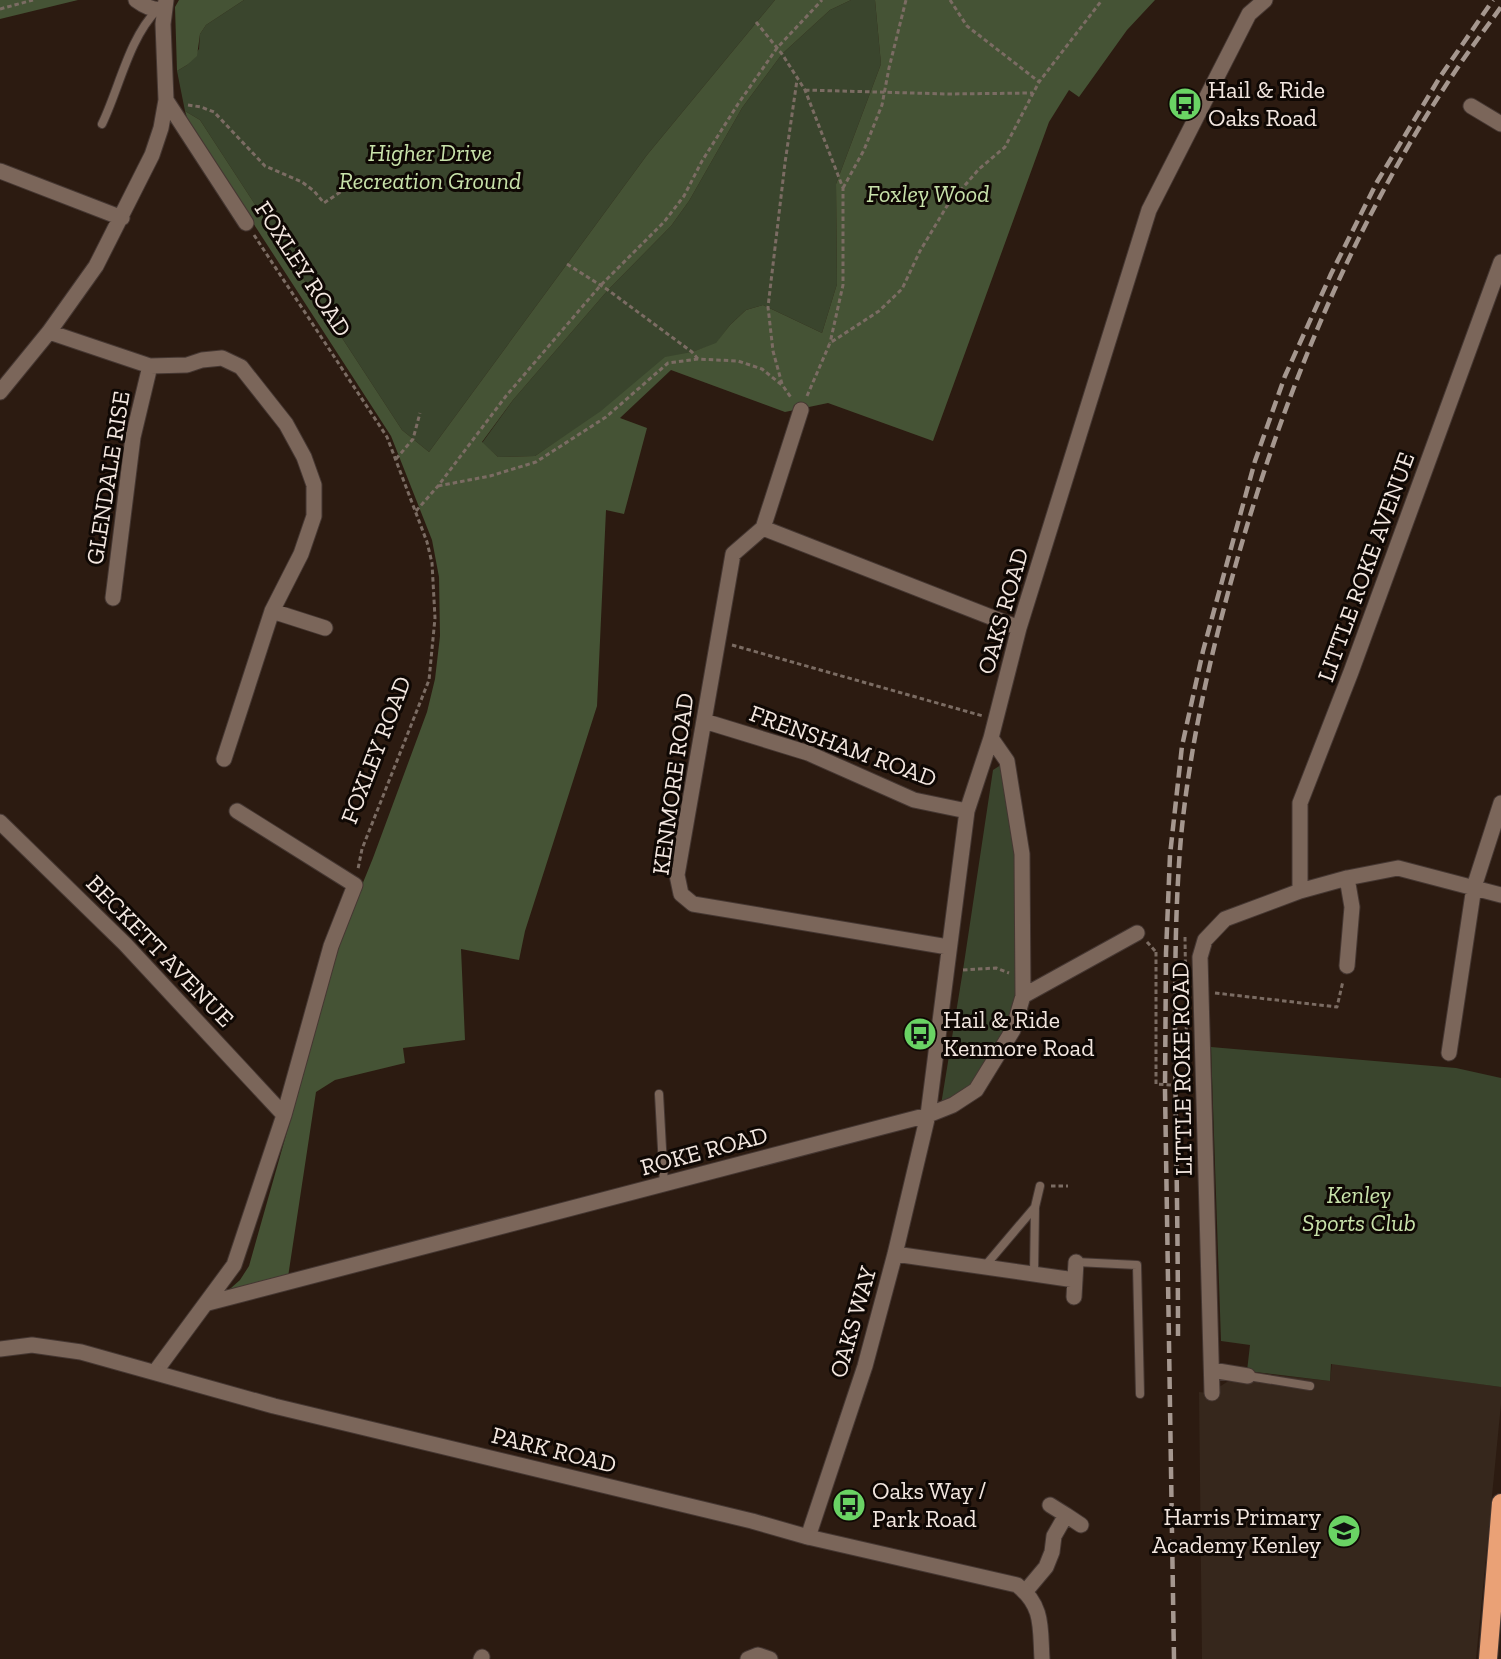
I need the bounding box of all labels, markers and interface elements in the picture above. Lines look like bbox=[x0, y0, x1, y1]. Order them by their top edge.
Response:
place label: Hail & Ride Oaks Road bbox=[1208, 75, 1325, 132]
bus stop icon: Hail & Ride Oaks Road bbox=[1167, 86, 1203, 122]
park label: Higher Drive Recreation Ground bbox=[339, 138, 521, 195]
park label: Foxley Wood bbox=[866, 179, 990, 208]
street label: FOXLEY ROAD bbox=[249, 195, 358, 342]
street label: GLENDALE RISE bbox=[79, 389, 136, 567]
street label: LITTLE ROKE AVENUE bbox=[1311, 448, 1421, 685]
street label: OAKS ROAD bbox=[971, 544, 1034, 677]
street label: FOXLEY ROAD bbox=[334, 672, 417, 828]
street label: KENMORE ROAD bbox=[645, 691, 700, 877]
street label: FRENSHAM ROAD bbox=[746, 698, 941, 793]
street label: BECKETT AVENUE bbox=[80, 869, 240, 1033]
street label: LITTLE ROKE ROAD bbox=[1165, 962, 1198, 1176]
place label: Hail & Ride Kenmore Road bbox=[943, 1005, 1094, 1062]
bus stop icon: Hail & Ride Kenmore Road bbox=[902, 1016, 938, 1052]
street label: ROKE ROAD bbox=[637, 1120, 771, 1181]
park label: Kenley Sports Club bbox=[1302, 1180, 1416, 1237]
street label: OAKS WAY bbox=[823, 1262, 882, 1381]
street label: PARK ROAD bbox=[489, 1420, 619, 1479]
place label: Oaks Way / Park Road bbox=[872, 1476, 986, 1533]
bus stop icon: Oaks Way / Park Road bbox=[831, 1487, 867, 1523]
place label: Harris Primary Academy Kenley bbox=[1152, 1502, 1322, 1559]
school or university icon: Harris Primary Academy Kenley bbox=[1326, 1513, 1362, 1549]

